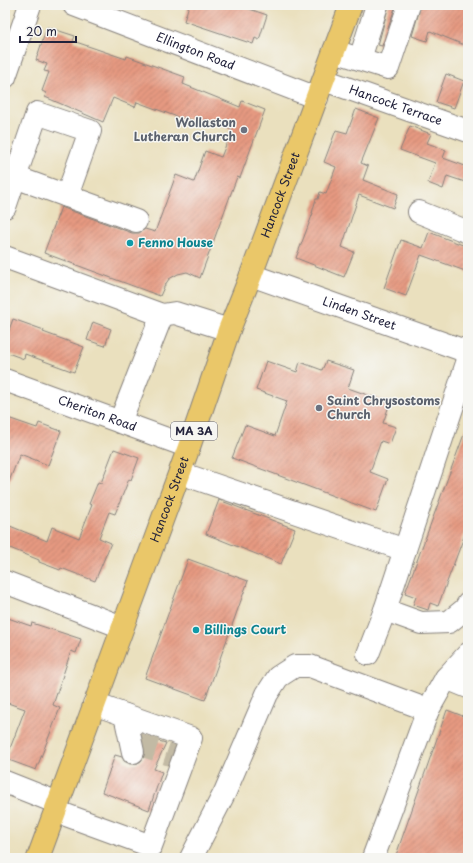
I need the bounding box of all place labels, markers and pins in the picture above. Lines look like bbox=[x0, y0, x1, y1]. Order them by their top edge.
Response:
place label: Wollaston Lutheran Church bbox=[134, 113, 236, 145]
marker: Wollaston Lutheran Church bbox=[239, 125, 249, 135]
place label: Fenno House bbox=[138, 233, 213, 251]
marker: Fenno House bbox=[125, 238, 135, 248]
place label: Saint Chrysostoms Church bbox=[327, 391, 440, 423]
marker: Saint Chrysostoms Church bbox=[314, 403, 324, 413]
place label: Billings Court bbox=[204, 620, 287, 638]
marker: Billings Court bbox=[191, 625, 201, 635]

